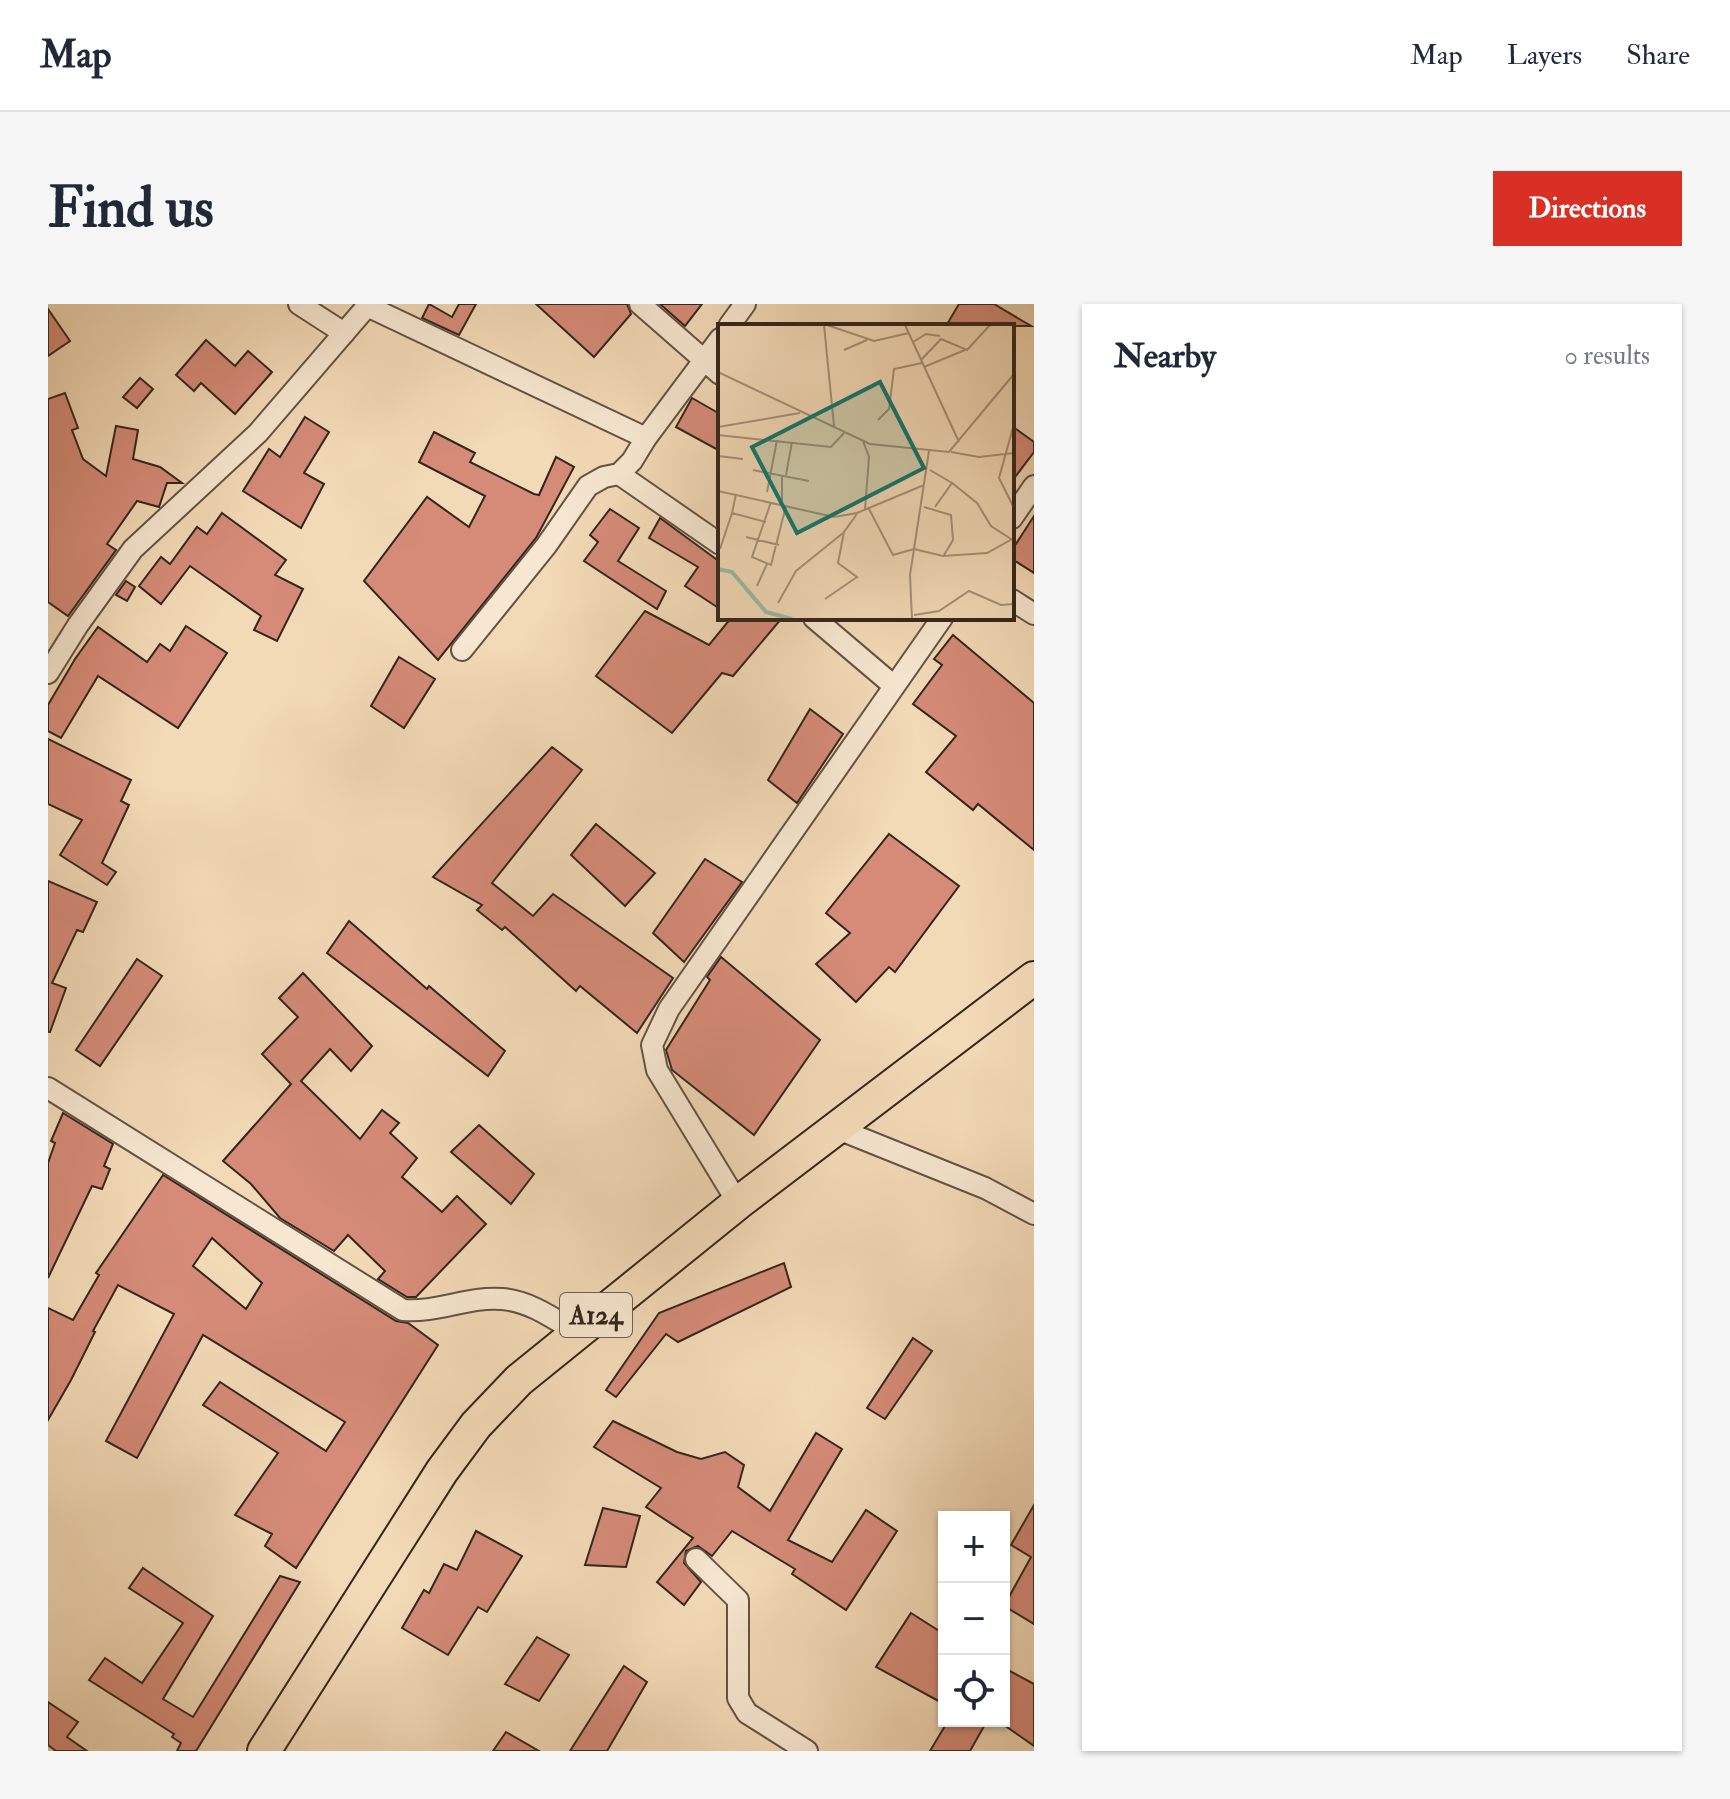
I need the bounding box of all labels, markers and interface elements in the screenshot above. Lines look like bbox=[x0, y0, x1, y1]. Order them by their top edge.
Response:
text: Map bbox=[40, 31, 111, 79]
text: Map bbox=[1410, 38, 1463, 73]
text: Layers bbox=[1507, 38, 1582, 73]
text: Share bbox=[1626, 38, 1690, 73]
button: Directions bbox=[1493, 171, 1682, 246]
text: Find us bbox=[48, 173, 214, 244]
inset map bbox=[718, 324, 1014, 620]
text: Nearby bbox=[1114, 335, 1216, 378]
text: 0 results bbox=[1565, 340, 1650, 372]
road number: A124 bbox=[560, 1293, 632, 1337]
map controls bbox=[938, 1511, 1010, 1727]
button: + bbox=[938, 1511, 1010, 1583]
button: − bbox=[938, 1583, 1010, 1655]
button: locate bbox=[938, 1655, 1010, 1727]

